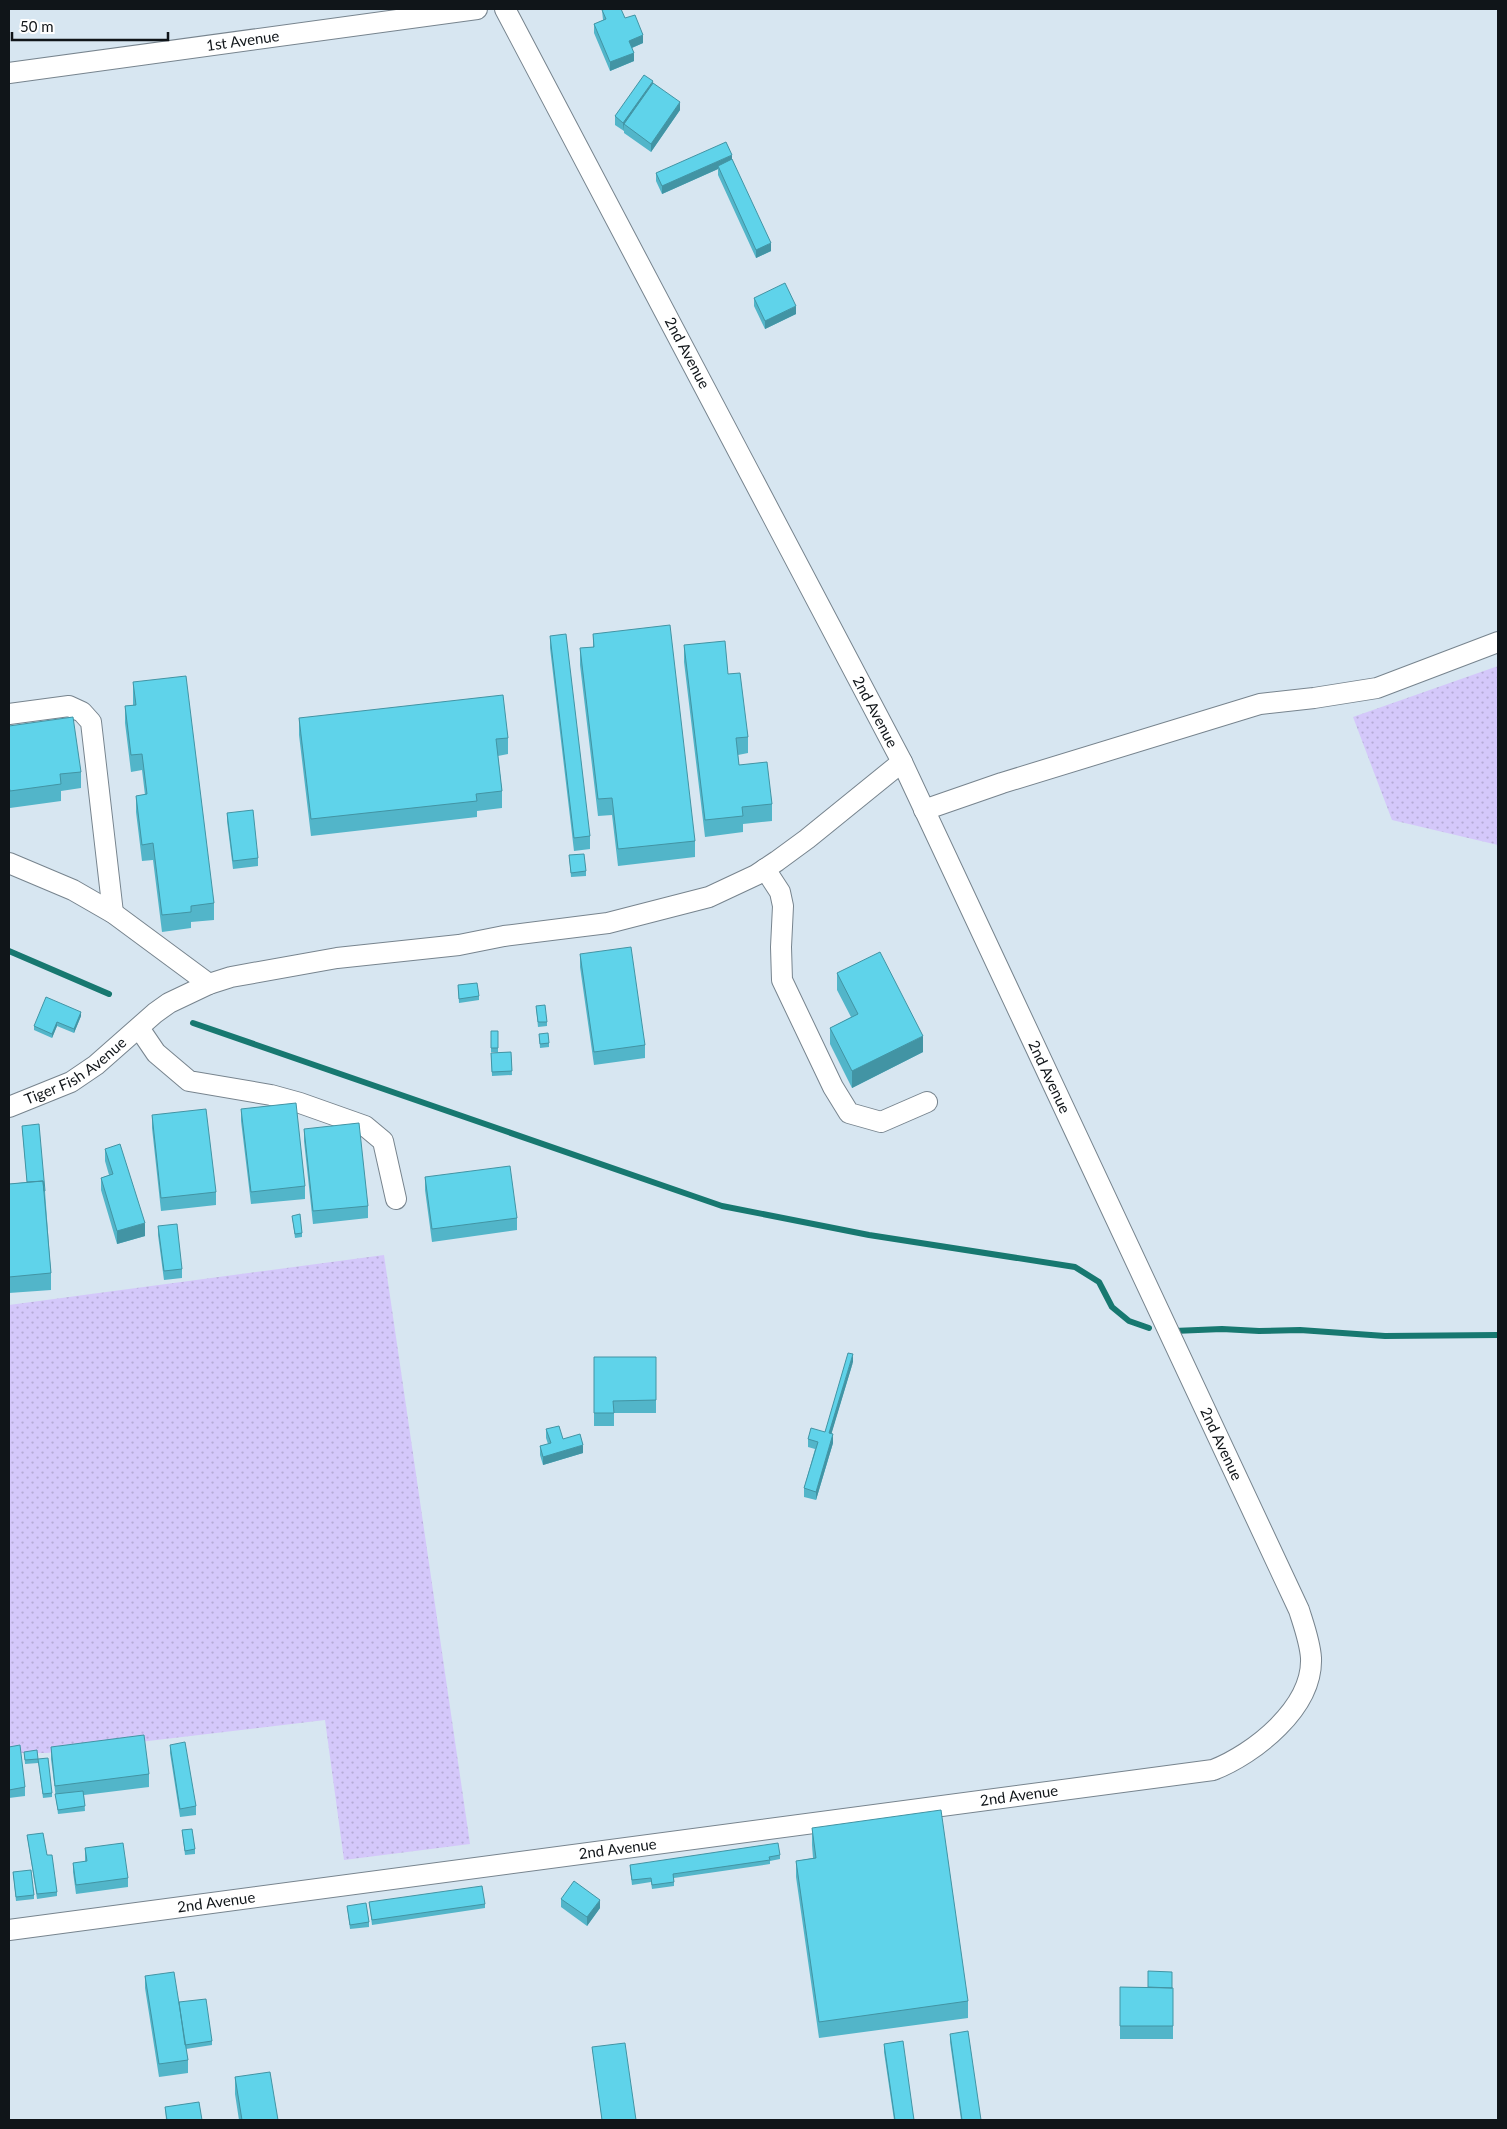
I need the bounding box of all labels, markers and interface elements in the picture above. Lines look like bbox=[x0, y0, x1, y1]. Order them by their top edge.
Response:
scale bar bbox=[12, 10, 169, 42]
text: 50 m bbox=[20, 17, 54, 35]
street label: 1st Avenue bbox=[205, 26, 280, 54]
street label: 2nd Avenue bbox=[662, 314, 714, 391]
street label: 2nd Avenue bbox=[850, 673, 902, 750]
street label: Tiger Fish Avenue bbox=[21, 1033, 129, 1108]
street label: 2nd Avenue bbox=[1025, 1037, 1075, 1116]
street label: 2nd Avenue bbox=[1197, 1404, 1247, 1483]
street label: 2nd Avenue bbox=[979, 1781, 1059, 1809]
street label: 2nd Avenue bbox=[577, 1834, 658, 1862]
street label: 2nd Avenue bbox=[176, 1887, 256, 1916]

